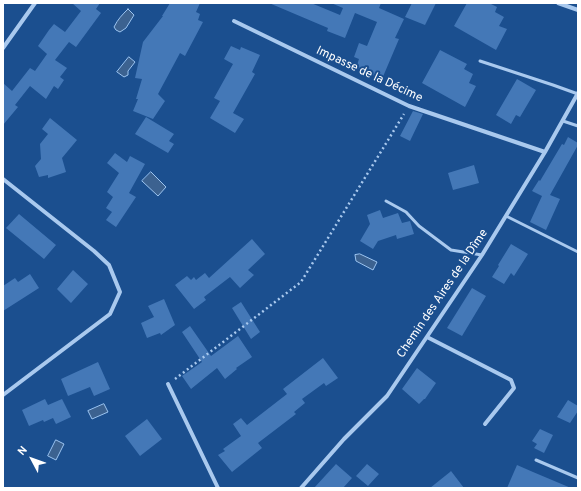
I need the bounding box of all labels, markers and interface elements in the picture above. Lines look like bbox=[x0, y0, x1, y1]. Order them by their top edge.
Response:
street label: Impasse de la Décime bbox=[313, 44, 425, 106]
street label: Chemin des Aires de la Dîme bbox=[394, 227, 492, 361]
north arrow bbox=[12, 439, 52, 479]
text: N bbox=[15, 444, 31, 459]

